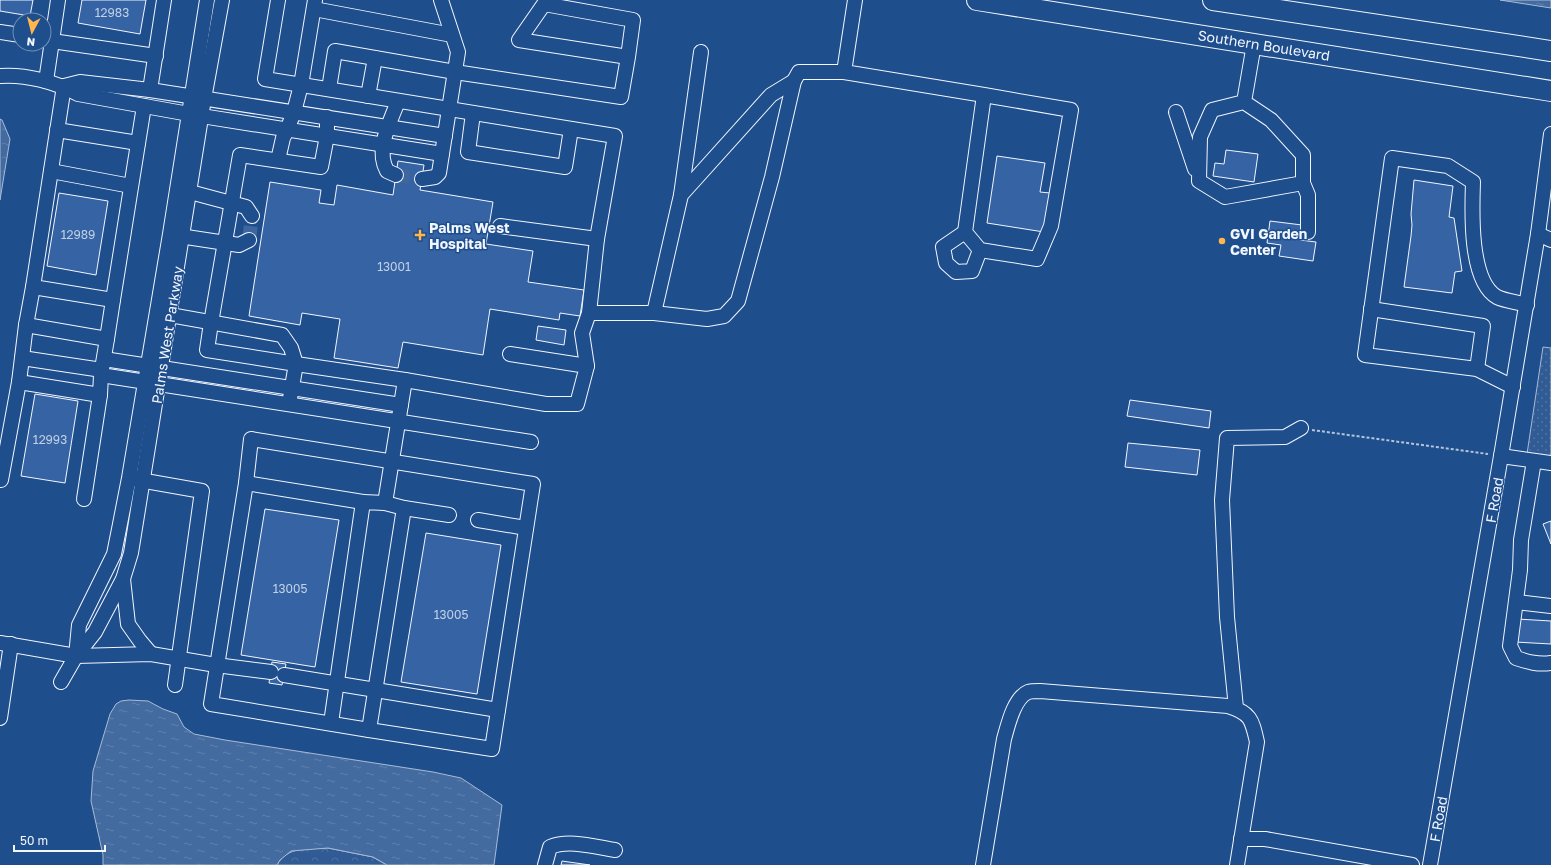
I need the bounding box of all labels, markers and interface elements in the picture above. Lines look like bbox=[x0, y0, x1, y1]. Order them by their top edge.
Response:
house number: 12983 bbox=[95, 5, 129, 20]
north arrow bbox=[12, 12, 52, 52]
street label: Southern Boulevard bbox=[1197, 26, 1331, 64]
text: N bbox=[26, 35, 36, 49]
place label: Palms West Hospital bbox=[429, 219, 510, 252]
place label: GVI Garden Center bbox=[1230, 225, 1307, 258]
house number: 12989 bbox=[61, 227, 95, 242]
marker: Palms West Hospital bbox=[414, 229, 426, 241]
marker: GVI Garden Center bbox=[1217, 236, 1227, 246]
house number: 13001 bbox=[377, 259, 411, 274]
street label: Palms West Parkway bbox=[148, 265, 186, 405]
house number: 12993 bbox=[33, 432, 67, 447]
street label: F Road bbox=[1482, 476, 1506, 524]
house number: 13005 bbox=[273, 581, 307, 596]
house number: 13005 bbox=[434, 607, 468, 622]
street label: F Road bbox=[1426, 795, 1450, 843]
scale bar bbox=[14, 827, 105, 853]
text: 50 m bbox=[20, 833, 48, 848]

